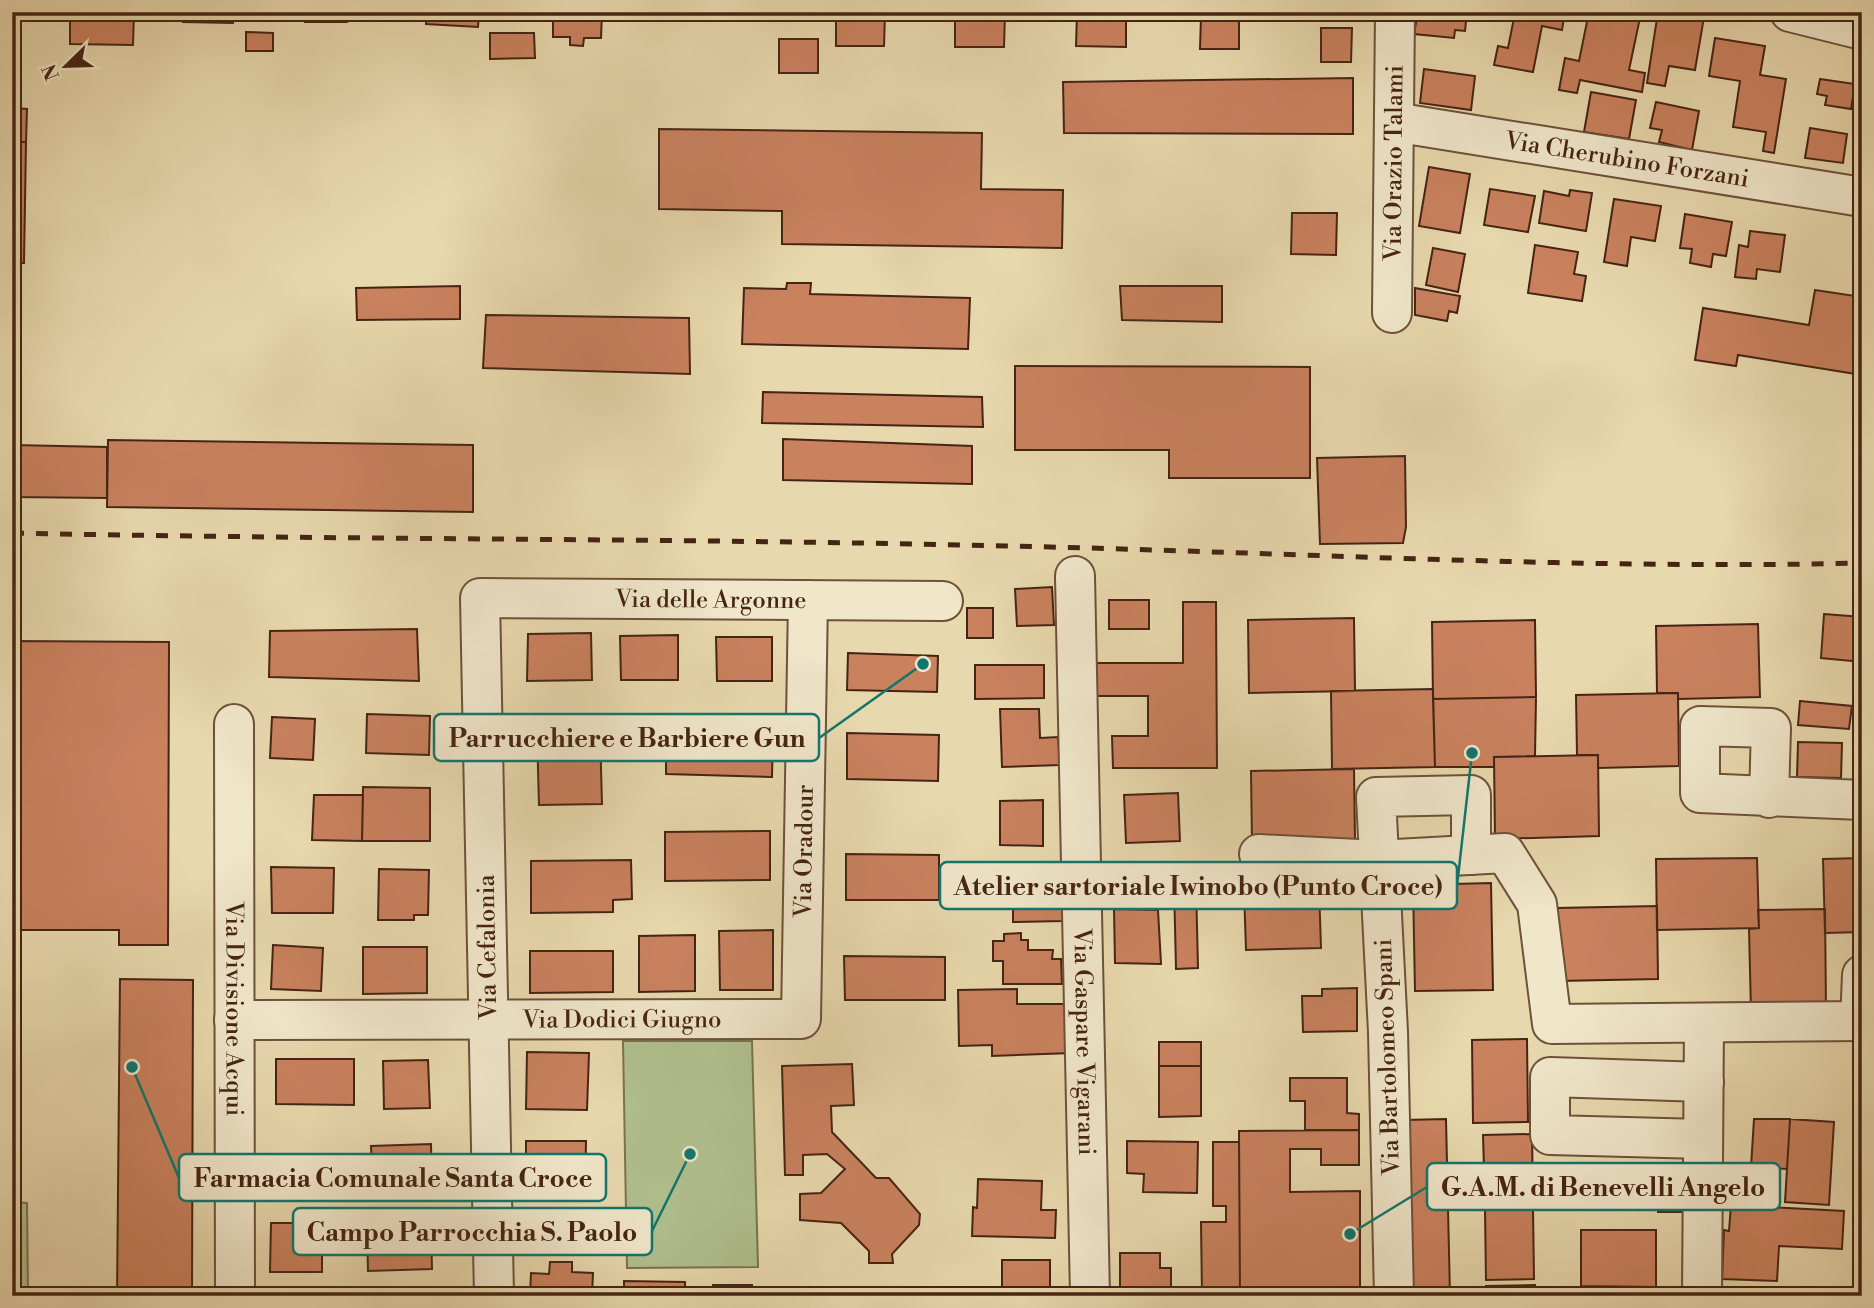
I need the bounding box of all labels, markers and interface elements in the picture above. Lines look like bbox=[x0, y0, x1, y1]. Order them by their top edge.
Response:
north arrow bbox=[32, 32, 102, 102]
text: N bbox=[37, 61, 65, 84]
street label: Via Orazio Talami bbox=[1379, 65, 1410, 262]
street label: Via Cherubino Forzani bbox=[1502, 126, 1751, 195]
street label: Via delle Argonne bbox=[614, 585, 807, 616]
callout: Parrucchiere e Barbiere Gun bbox=[434, 714, 819, 761]
text: Parrucchiere e Barbiere Gun bbox=[448, 723, 806, 755]
street label: Via Oradour bbox=[789, 784, 821, 919]
callout: Atelier sartoriale Iwinobo (Punto Croce) bbox=[940, 862, 1457, 909]
text: Atelier sartoriale Iwinobo (Punto Croce) bbox=[952, 871, 1443, 903]
street label: Via Cefalonia bbox=[472, 873, 504, 1021]
street label: Via Divisione Acqui bbox=[218, 900, 249, 1117]
street label: Via Gaspare Vigarani bbox=[1066, 927, 1101, 1156]
street label: Via Bartolomeo Spani bbox=[1369, 938, 1407, 1177]
street label: Via Dodici Giugno bbox=[521, 1005, 722, 1035]
callout: Farmacia Comunale Santa Croce bbox=[179, 1154, 606, 1201]
text: Farmacia Comunale Santa Croce bbox=[194, 1163, 592, 1195]
callout: G.A.M. di Benevelli Angelo bbox=[1427, 1163, 1780, 1210]
text: G.A.M. di Benevelli Angelo bbox=[1441, 1172, 1765, 1204]
callout: Campo Parrocchia S. Paolo bbox=[293, 1208, 652, 1255]
text: Campo Parrocchia S. Paolo bbox=[307, 1217, 637, 1249]

